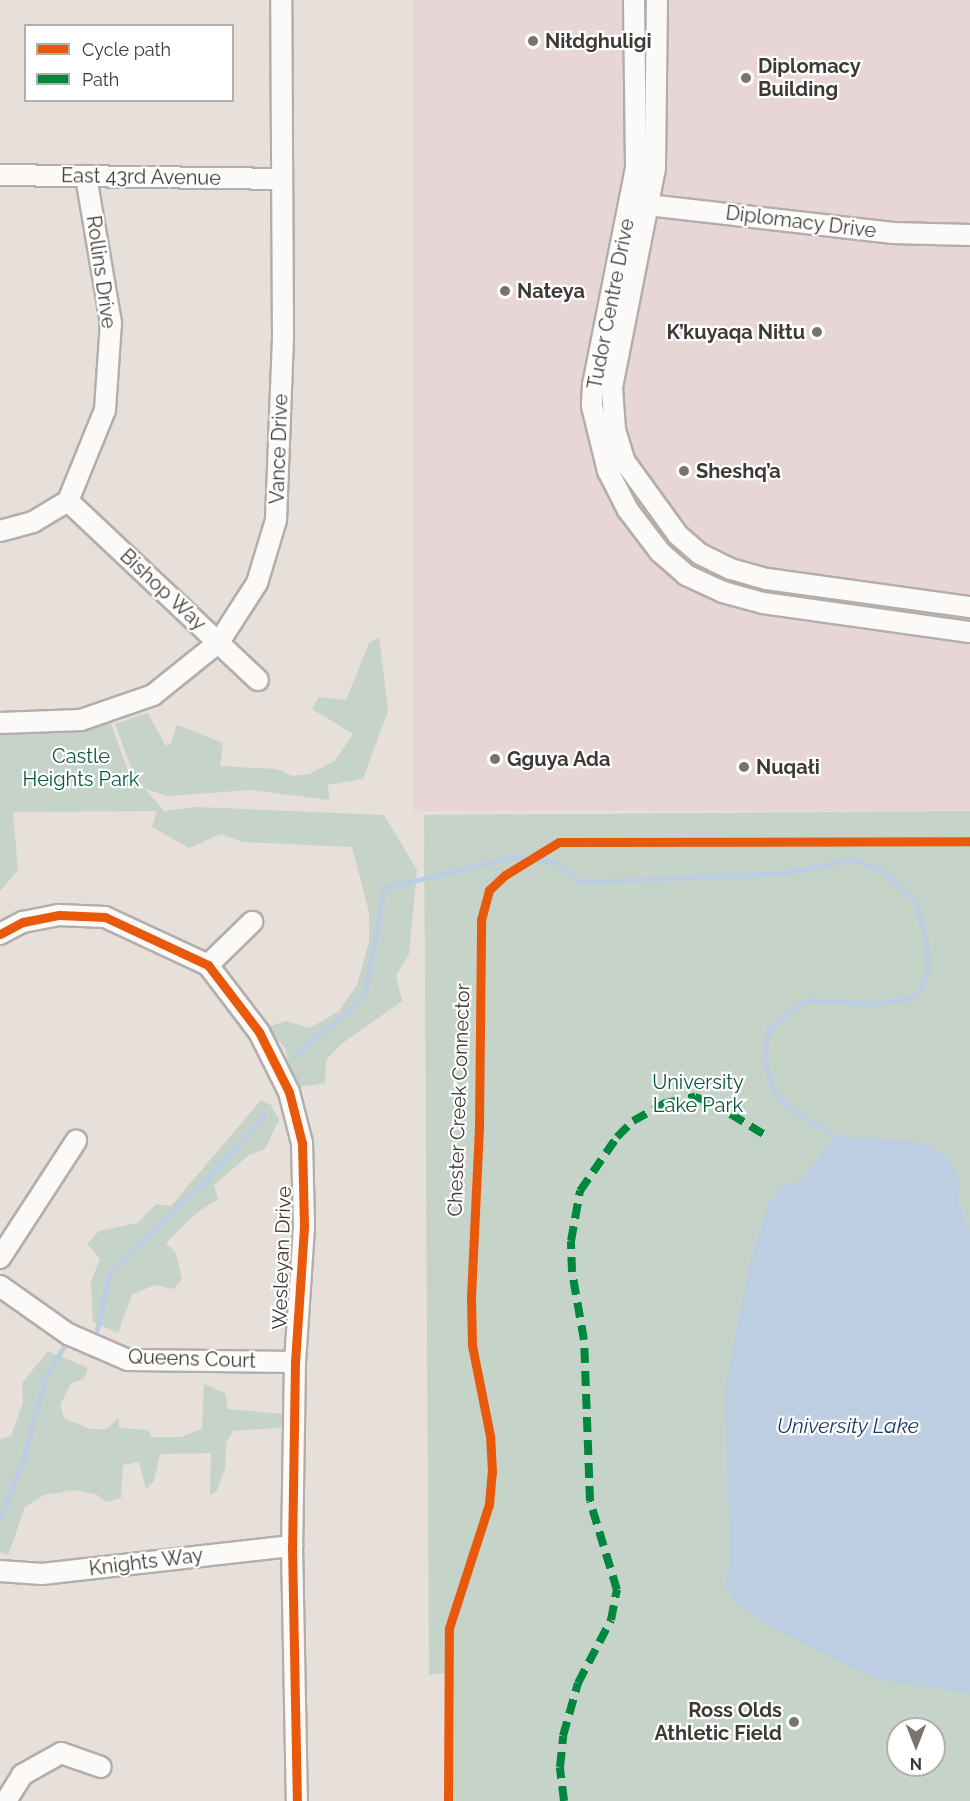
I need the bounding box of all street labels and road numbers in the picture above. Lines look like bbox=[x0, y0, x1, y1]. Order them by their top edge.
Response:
street label: East 43rd Avenue bbox=[61, 164, 221, 190]
street label: Diplomacy Drive bbox=[724, 201, 878, 243]
street label: Rollins Drive bbox=[81, 214, 121, 330]
street label: Tudor Centre Drive bbox=[583, 216, 639, 392]
street label: Vance Drive bbox=[265, 393, 293, 505]
street label: Bishop Way bbox=[115, 544, 211, 636]
street label: Chester Creek Connector bbox=[443, 983, 475, 1217]
street label: Wesleyan Drive bbox=[267, 1186, 297, 1330]
street label: Queens Court bbox=[128, 1345, 256, 1373]
street label: Knights Way bbox=[87, 1543, 205, 1581]

